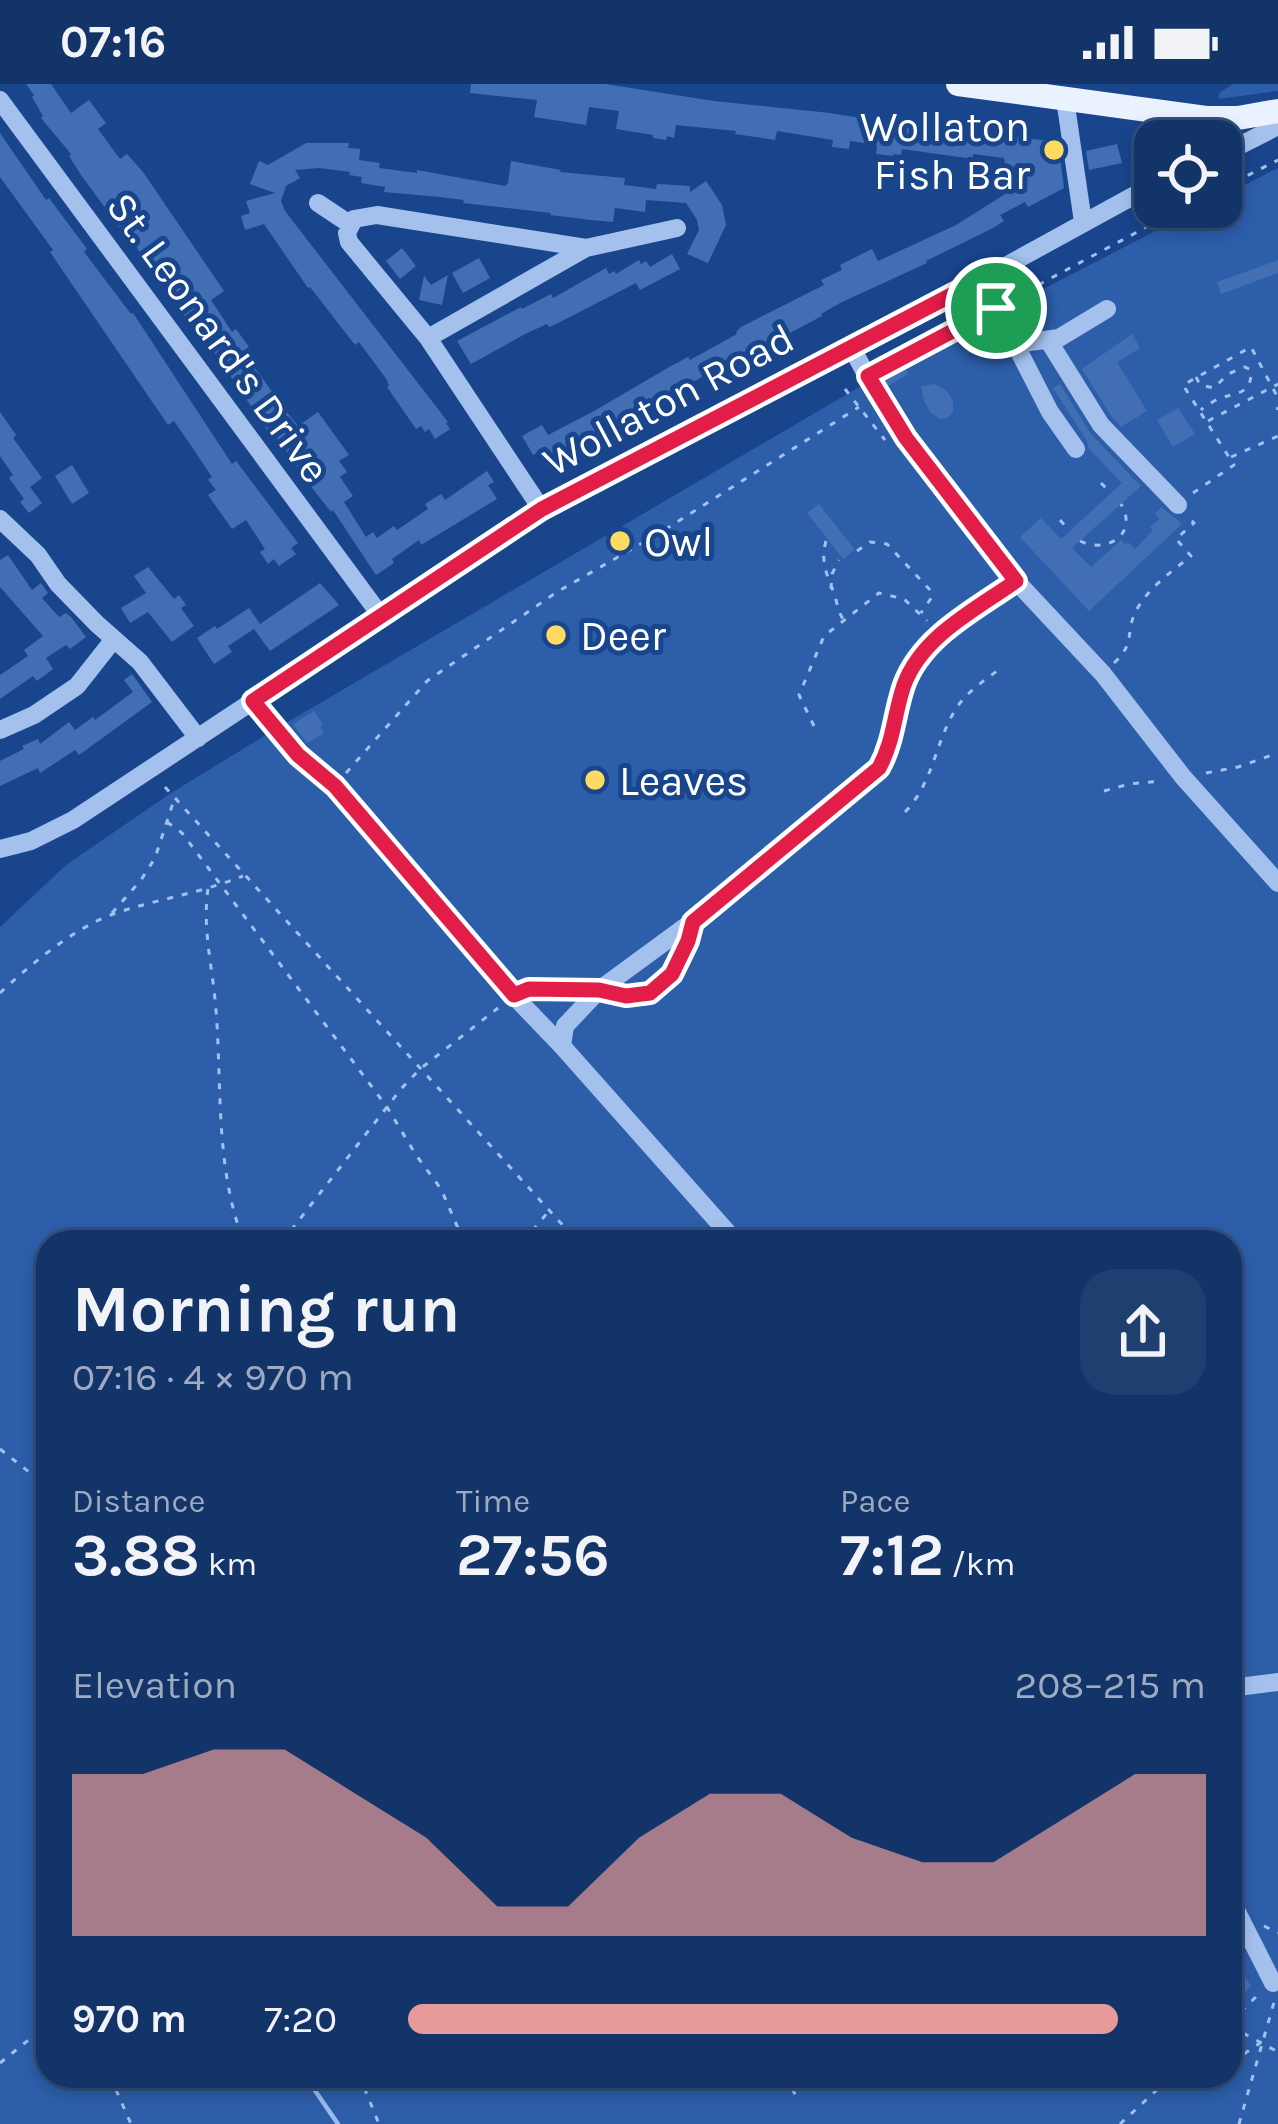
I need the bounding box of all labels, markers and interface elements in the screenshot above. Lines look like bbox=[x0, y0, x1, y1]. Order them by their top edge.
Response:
text: 07:16 bbox=[60, 16, 166, 68]
place label: Wollaton Fish Bar bbox=[860, 102, 1031, 200]
map controls bbox=[1134, 120, 1242, 228]
button: locate bbox=[1134, 120, 1242, 228]
marker: Wollaton Fish Bar bbox=[1041, 137, 1067, 163]
street label: St. Leonard's Drive bbox=[96, 182, 340, 493]
pin bbox=[945, 257, 1047, 359]
icon: arrive bbox=[963, 275, 1029, 341]
street label: Wollaton Road bbox=[535, 313, 802, 487]
place label: Owl bbox=[644, 517, 713, 567]
marker: Owl bbox=[607, 528, 633, 554]
place label: Deer bbox=[580, 611, 667, 661]
marker: Deer bbox=[543, 622, 569, 648]
place label: Leaves bbox=[619, 756, 748, 806]
marker: Leaves bbox=[582, 767, 608, 793]
button: share bbox=[1080, 1269, 1206, 1395]
text: Morning run bbox=[72, 1270, 460, 1348]
text: 07:16 · 4 × 970 m bbox=[72, 1354, 354, 1400]
text: Distance bbox=[72, 1482, 205, 1520]
text: Time bbox=[456, 1482, 530, 1520]
text: Pace bbox=[840, 1482, 910, 1520]
text: 3.88 bbox=[72, 1520, 200, 1590]
text: 27:56 bbox=[456, 1520, 610, 1590]
text: 7:12 bbox=[840, 1520, 944, 1590]
text: km bbox=[200, 1545, 257, 1583]
text: /km bbox=[944, 1545, 1015, 1583]
text: Elevation bbox=[72, 1662, 237, 1708]
text: 208–215 m bbox=[1015, 1662, 1206, 1708]
text: 970 m bbox=[72, 1996, 187, 2042]
text: 7:20 bbox=[264, 1996, 337, 2042]

